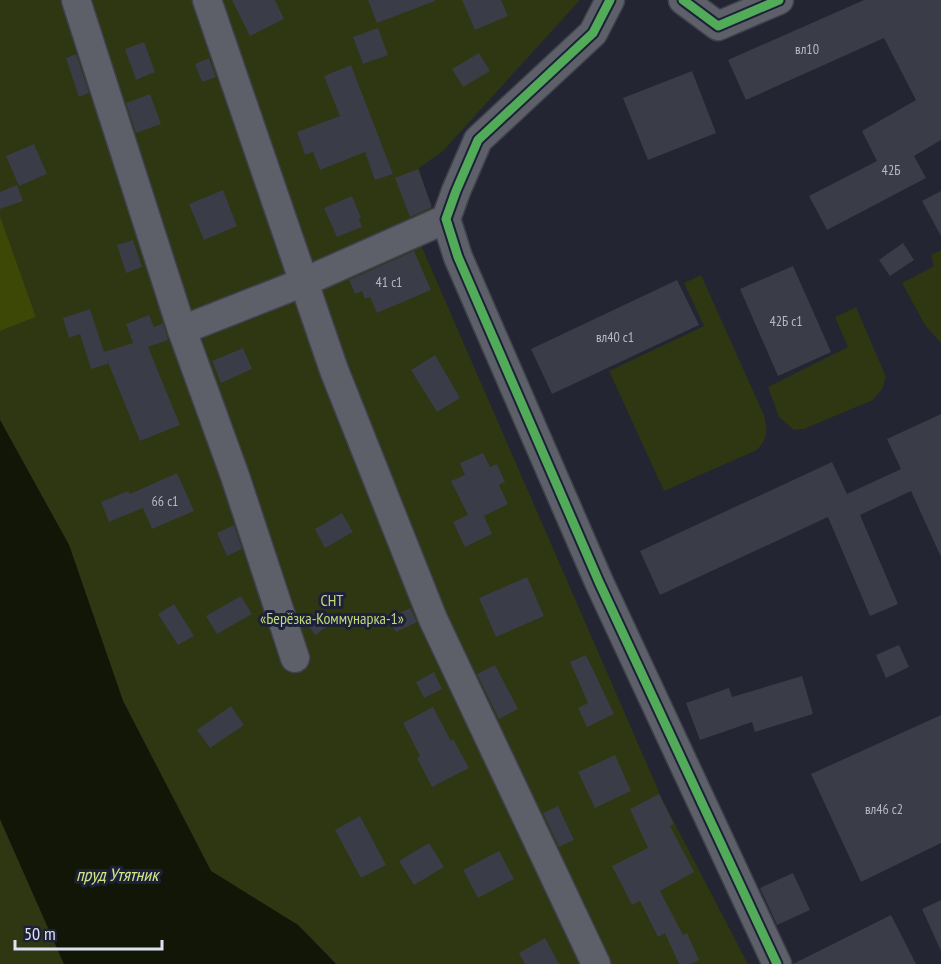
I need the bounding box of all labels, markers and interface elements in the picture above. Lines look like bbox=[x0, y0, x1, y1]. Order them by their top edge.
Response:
house number: вл10 bbox=[795, 40, 819, 58]
house number: 42Б bbox=[882, 161, 900, 179]
house number: 41 с1 bbox=[376, 273, 402, 291]
house number: 42Б с1 bbox=[769, 312, 803, 330]
house number: вл40 с1 bbox=[596, 328, 634, 346]
house number: 66 с1 bbox=[152, 492, 178, 510]
park label: СНТ «Берёзка-Коммунарка-1» bbox=[260, 590, 404, 628]
house number: вл46 с2 bbox=[865, 800, 903, 818]
water label: пруд Утятник bbox=[76, 863, 160, 886]
scale bar bbox=[15, 913, 162, 951]
text: 50 m bbox=[24, 922, 56, 945]

